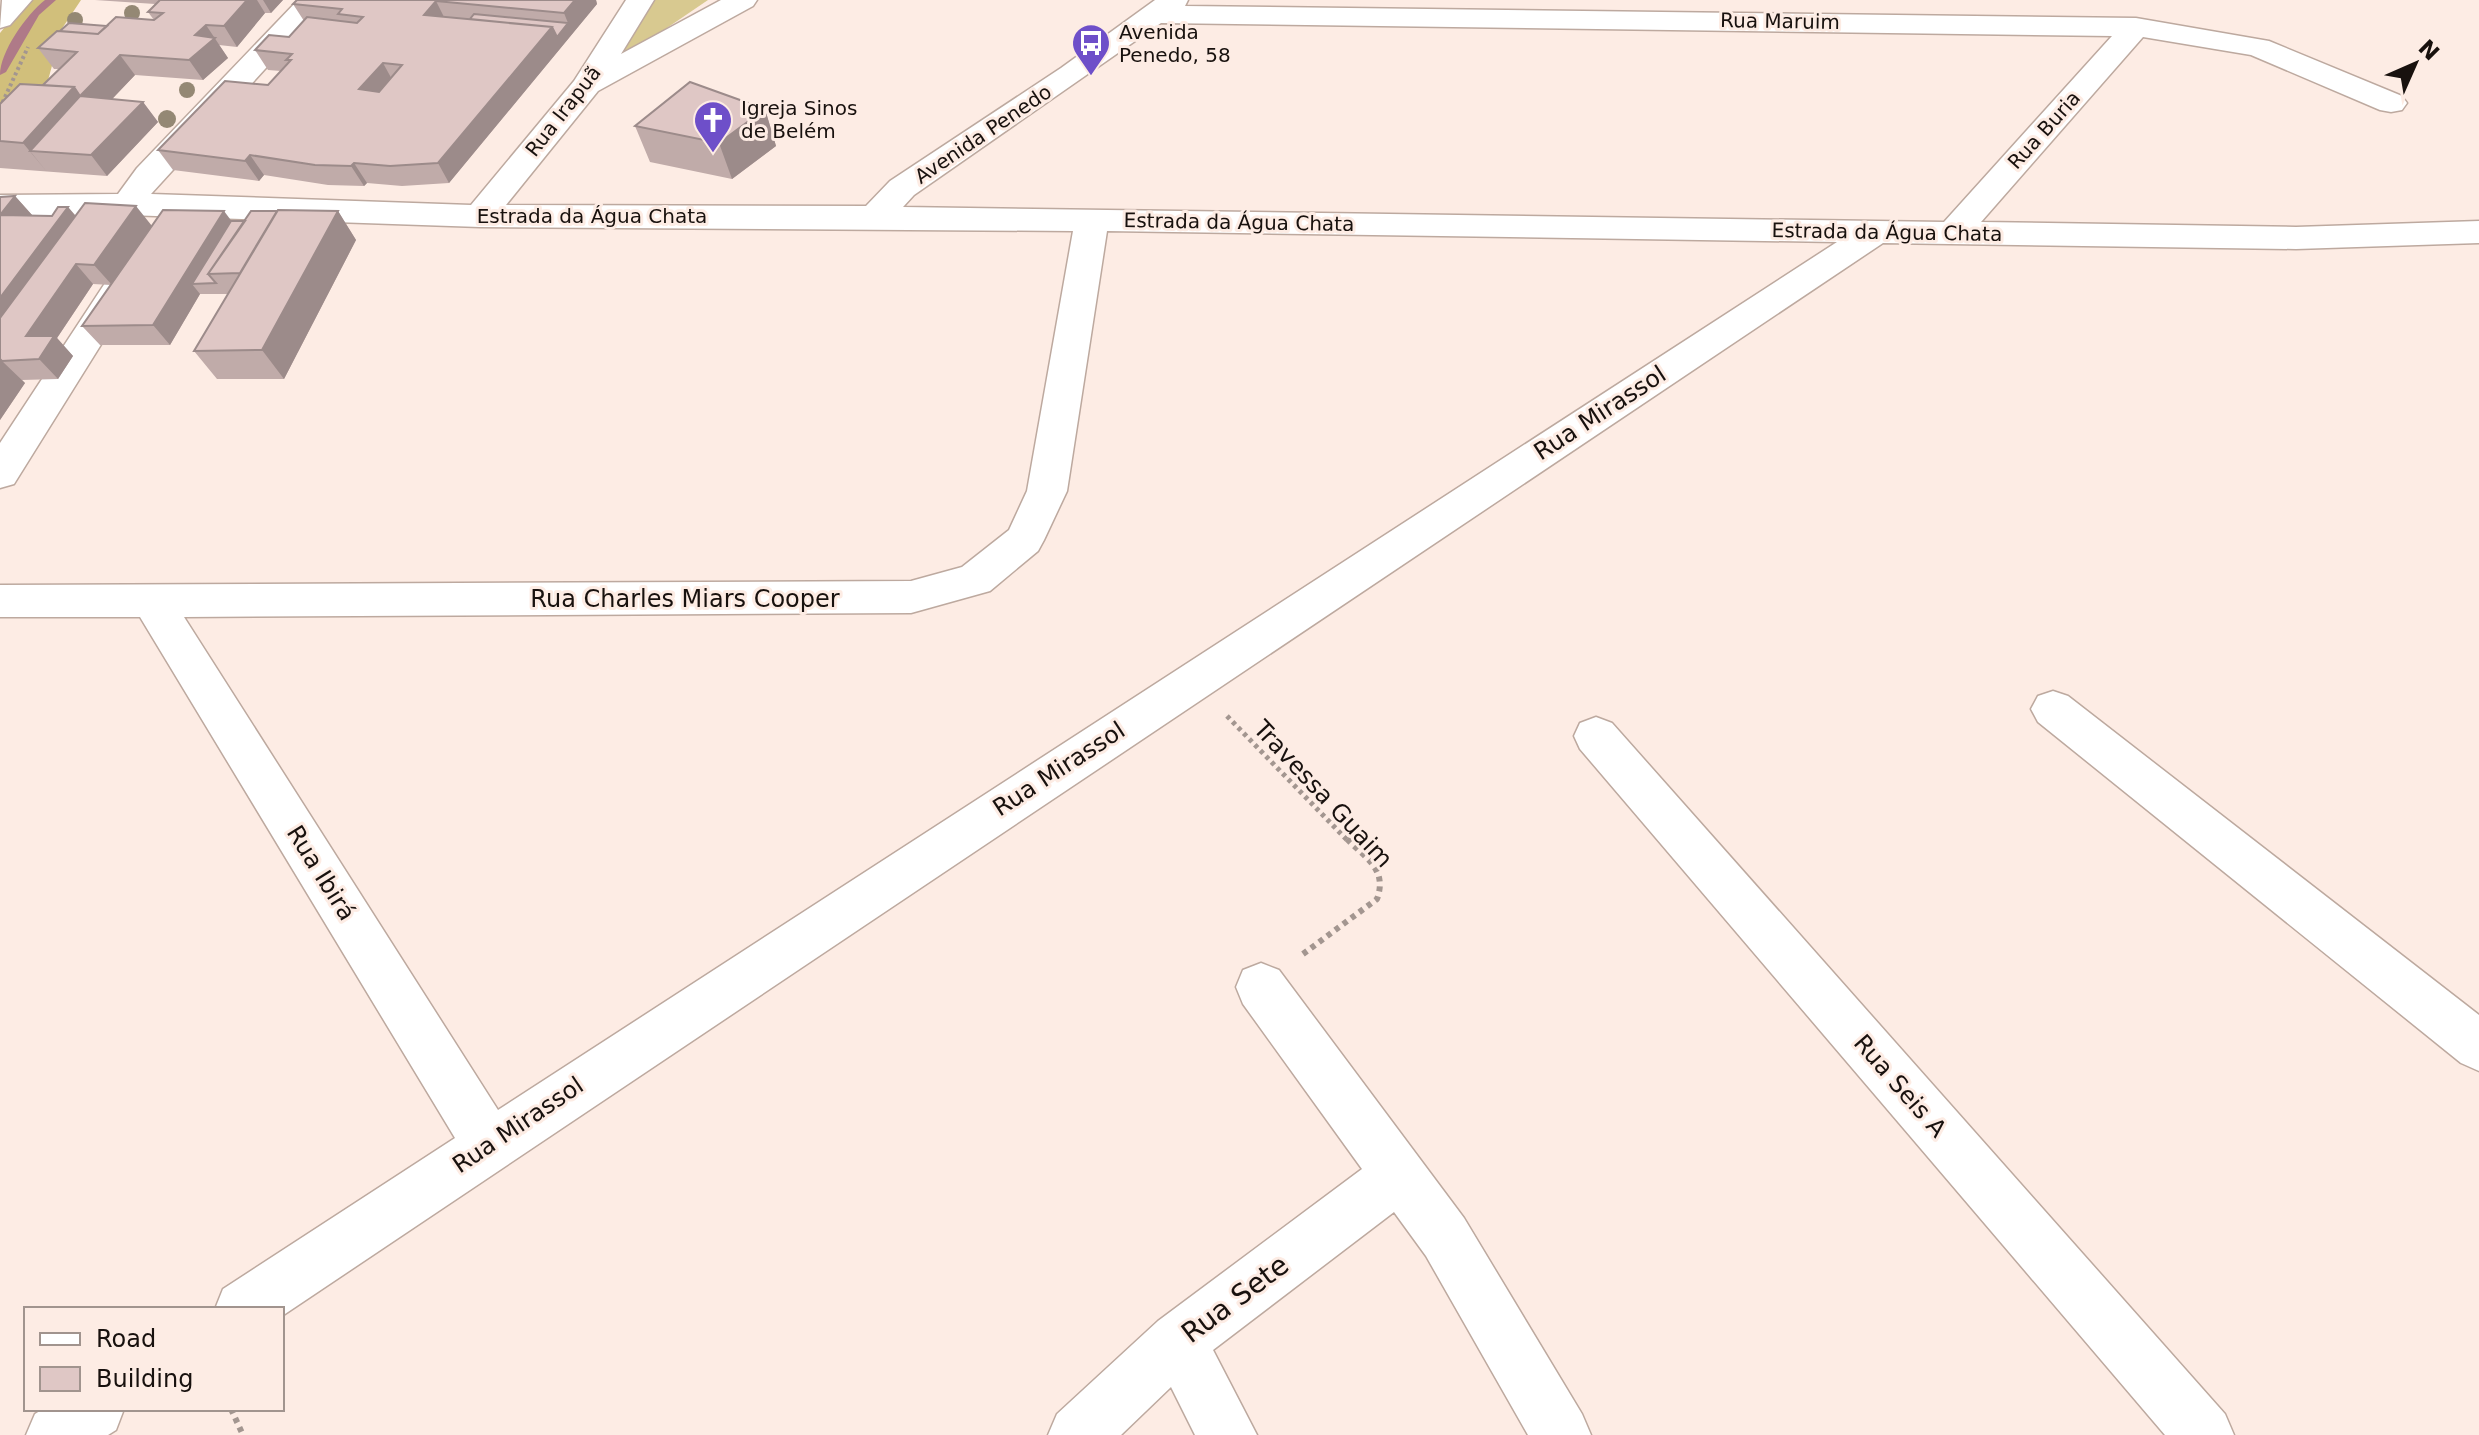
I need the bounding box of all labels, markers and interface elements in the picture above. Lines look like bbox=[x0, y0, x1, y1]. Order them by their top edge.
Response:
street label: Rua Maruim bbox=[1720, 8, 1840, 34]
place label: Avenida Penedo, 58 bbox=[1119, 20, 1231, 67]
bus stop icon: Avenida Penedo, 58 bbox=[1070, 22, 1112, 77]
north arrow bbox=[2375, 24, 2455, 104]
text: N bbox=[2413, 35, 2444, 66]
street label: Rua Irapuã bbox=[520, 61, 606, 161]
street label: Avenida Penedo bbox=[910, 79, 1056, 189]
street label: Rua Buria bbox=[2003, 86, 2085, 174]
place label: Igreja Sinos de Belém bbox=[741, 96, 857, 143]
church icon: Igreja Sinos de Belém bbox=[692, 99, 734, 154]
street label: Estrada da Água Chata bbox=[477, 204, 707, 228]
street label: Estrada da Água Chata bbox=[1123, 208, 1355, 236]
street label: Estrada da Água Chata bbox=[1771, 218, 2003, 246]
street label: Rua Mirassol bbox=[1529, 360, 1671, 466]
street label: Rua Charles Miars Cooper bbox=[530, 585, 840, 613]
street label: Travessa Guaim bbox=[1247, 714, 1398, 873]
street label: Rua Mirassol bbox=[988, 716, 1130, 822]
street label: Rua Ibirá bbox=[281, 820, 361, 926]
street label: Rua Seis A bbox=[1848, 1029, 1952, 1143]
street label: Rua Mirassol bbox=[447, 1071, 589, 1179]
street label: Rua Sete bbox=[1175, 1248, 1295, 1350]
legend bbox=[24, 1307, 284, 1411]
text: Road bbox=[96, 1325, 156, 1353]
text: Building bbox=[96, 1365, 193, 1393]

